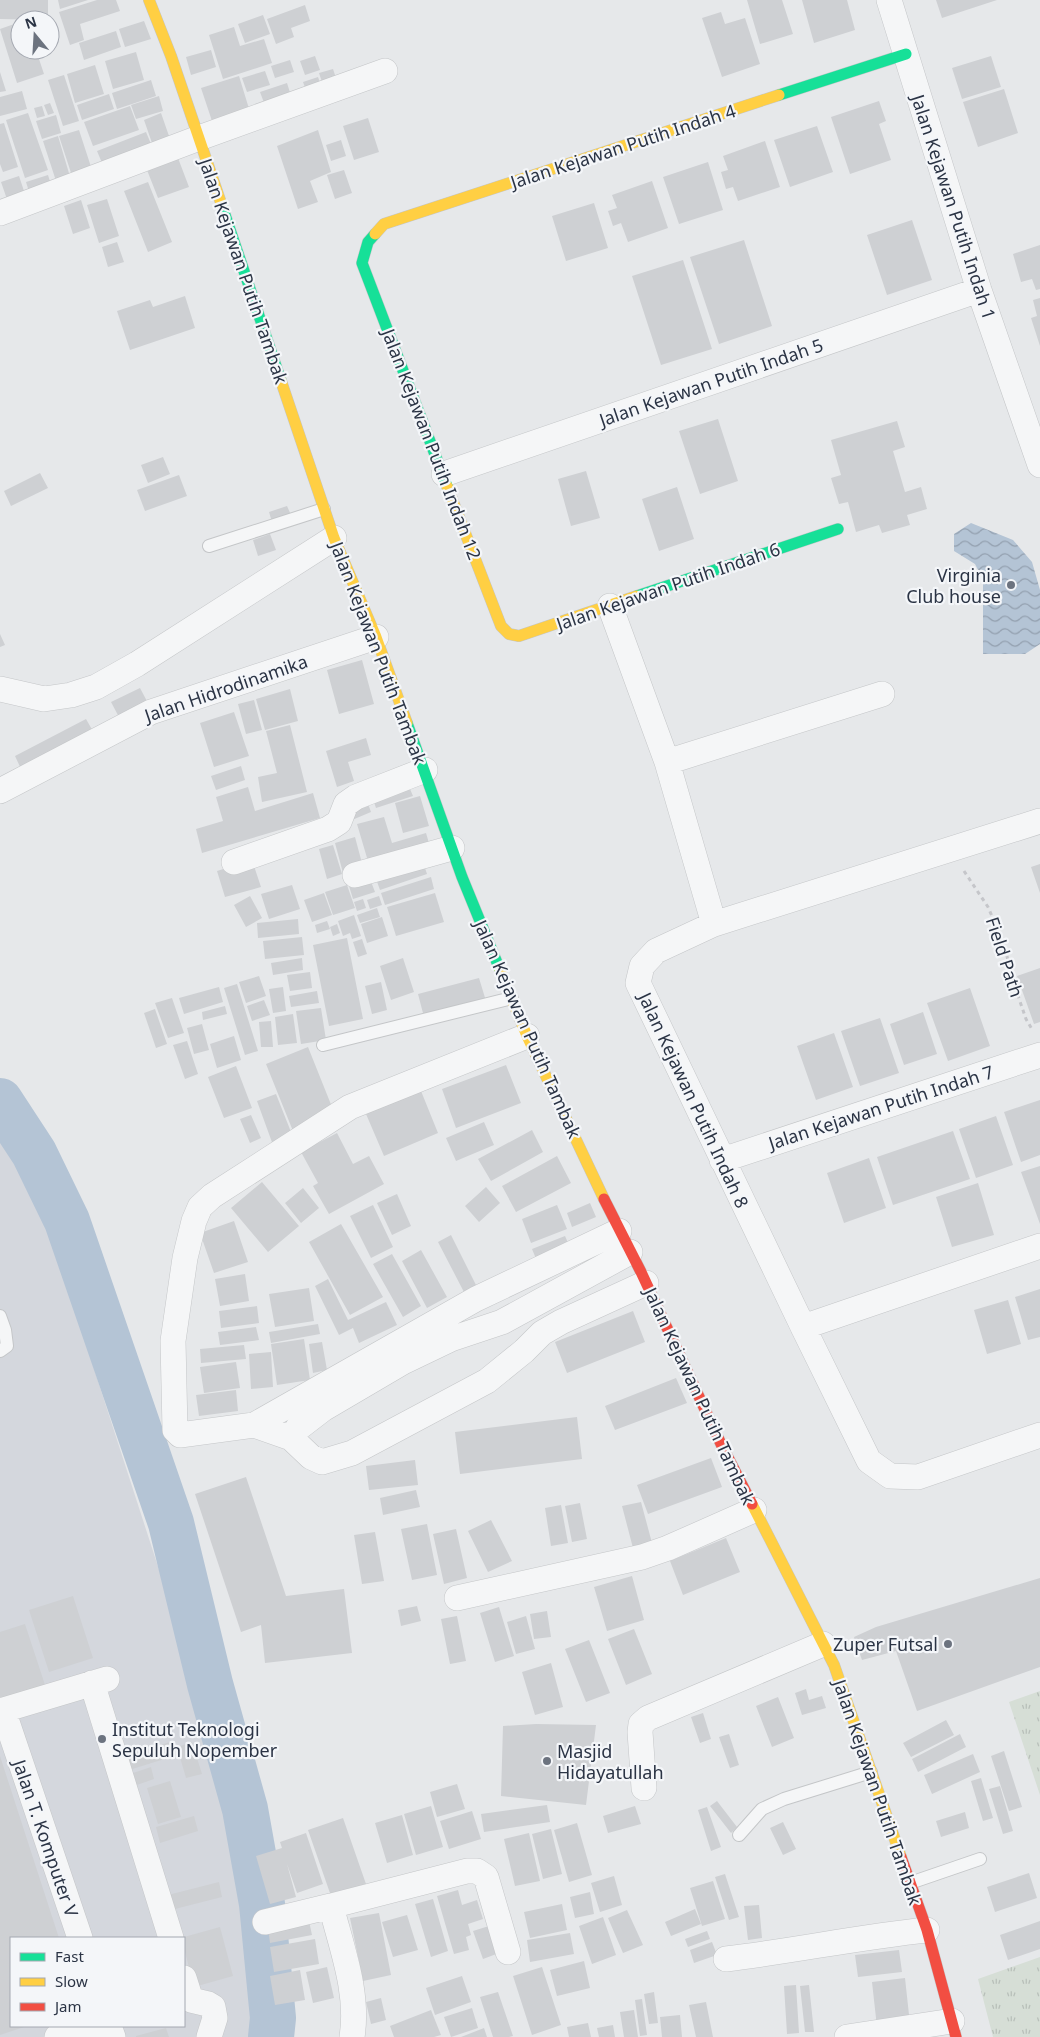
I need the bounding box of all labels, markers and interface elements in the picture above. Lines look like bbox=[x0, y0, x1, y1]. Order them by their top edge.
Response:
north arrow bbox=[10, 10, 60, 60]
text: N bbox=[22, 11, 39, 33]
street label: Jalan Kejawan Putih Indah 1 bbox=[906, 90, 1002, 323]
street label: Jalan Kejawan Putih Indah 4 bbox=[506, 98, 739, 194]
street label: Jalan Kejawan Putih Tambak bbox=[193, 153, 294, 387]
street label: Jalan Kejawan Putih Indah 12 bbox=[376, 323, 487, 563]
street label: Jalan Kejawan Putih Indah 5 bbox=[594, 332, 826, 432]
street label: Jalan Kejawan Putih Tambak bbox=[325, 536, 433, 768]
street label: Jalan Kejawan Putih Indah 6 bbox=[551, 536, 783, 636]
place label: Virginia Club house bbox=[906, 563, 1001, 608]
marker: Virginia Club house bbox=[1005, 579, 1017, 591]
street label: Jalan Hidrodinamika bbox=[140, 649, 311, 728]
street label: Jalan Kejawan Putih Tambak bbox=[468, 914, 587, 1142]
street label: Field Path bbox=[981, 914, 1029, 1000]
street label: Jalan Kejawan Putih Indah 8 bbox=[633, 987, 755, 1212]
street label: Jalan Kejawan Putih Indah 7 bbox=[764, 1059, 997, 1155]
street label: Jalan Kejawan Putih Tambak bbox=[638, 1282, 761, 1509]
place label: Zuper Futsal bbox=[833, 1632, 938, 1656]
marker: Zuper Futsal bbox=[942, 1638, 954, 1650]
street label: Jalan Kejawan Putih Tambak bbox=[827, 1674, 928, 1908]
place label: Institut Teknologi Sepuluh Nopember bbox=[112, 1717, 278, 1762]
marker: Institut Teknologi Sepuluh Nopember bbox=[96, 1733, 108, 1745]
place label: Masjid Hidayatullah bbox=[557, 1739, 664, 1784]
street label: Jalan T. Komputer V bbox=[7, 1754, 84, 1920]
marker: Masjid Hidayatullah bbox=[541, 1755, 553, 1767]
legend bbox=[10, 1937, 185, 2027]
text: Fast bbox=[55, 1946, 84, 1966]
text: Slow bbox=[55, 1971, 88, 1991]
text: Jam bbox=[53, 1996, 82, 2016]

